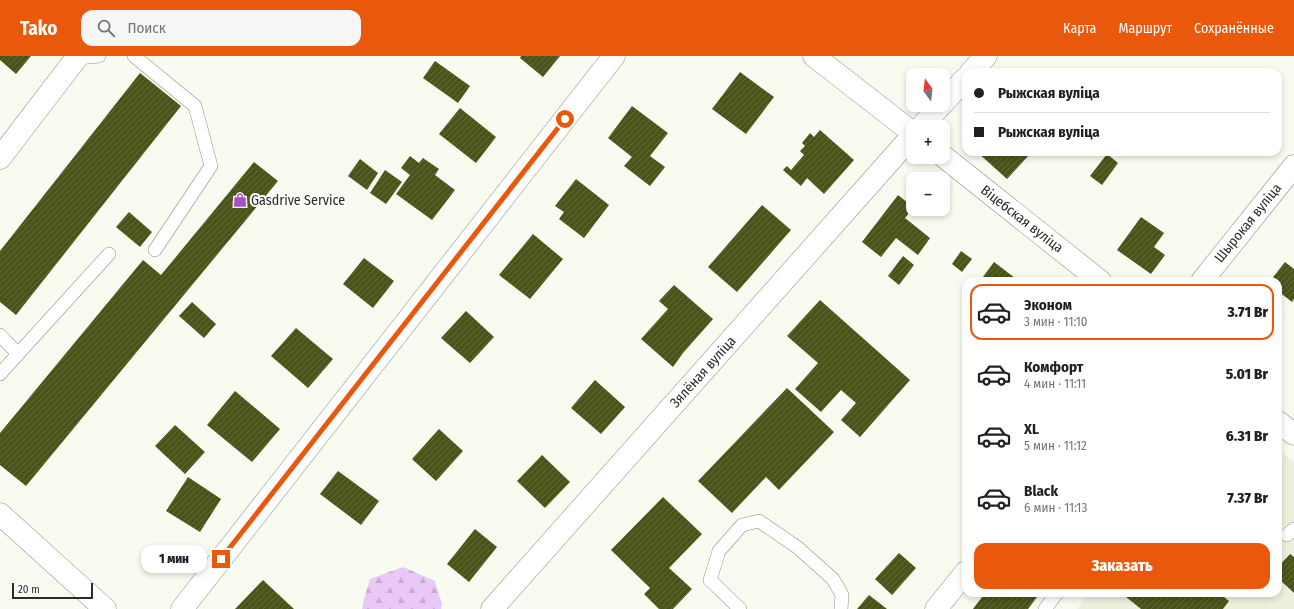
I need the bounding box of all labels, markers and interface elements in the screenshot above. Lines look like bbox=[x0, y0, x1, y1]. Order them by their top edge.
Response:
search box bbox=[81, 10, 361, 46]
text: Tako bbox=[20, 17, 57, 40]
icon: search bbox=[95, 17, 117, 39]
text: Поиск bbox=[127, 19, 166, 37]
text: Карта bbox=[1063, 20, 1096, 37]
text: Маршрут bbox=[1118, 20, 1172, 37]
text: Сохранённые bbox=[1194, 20, 1274, 37]
north arrow bbox=[906, 68, 950, 112]
map controls bbox=[906, 68, 950, 216]
text: Рыжская вуліца bbox=[998, 84, 1100, 102]
route start bbox=[556, 110, 574, 128]
button: + bbox=[906, 120, 950, 164]
text: Рыжская вуліца bbox=[998, 123, 1100, 141]
button: − bbox=[906, 172, 950, 216]
street label: Шырокая вуліца bbox=[1211, 180, 1285, 266]
street label: Віцебская вуліца bbox=[977, 182, 1067, 257]
shop icon: Gasdrive Service bbox=[232, 192, 248, 208]
place label: Gasdrive Service bbox=[251, 192, 345, 209]
icon: car bbox=[976, 294, 1012, 330]
text: Эконом bbox=[1024, 296, 1072, 314]
text: 3.71 Br bbox=[1227, 303, 1268, 321]
text: 3 мин · 11:10 bbox=[1024, 314, 1088, 329]
street label: Зялёная вуліца bbox=[667, 333, 740, 411]
icon: car bbox=[976, 356, 1012, 392]
text: Комфорт bbox=[1024, 358, 1083, 376]
text: 5.01 Br bbox=[1226, 365, 1268, 383]
text: 4 мин · 11:11 bbox=[1024, 376, 1086, 391]
icon: car bbox=[976, 418, 1012, 454]
text: XL bbox=[1024, 420, 1039, 438]
text: 6.31 Br bbox=[1226, 427, 1268, 445]
text: 5 мин · 11:12 bbox=[1024, 438, 1087, 453]
icon: car bbox=[976, 480, 1012, 516]
text: Black bbox=[1024, 482, 1058, 500]
text: 7.37 Br bbox=[1227, 489, 1268, 507]
text: 6 мин · 11:13 bbox=[1024, 500, 1087, 515]
button: Заказать bbox=[974, 543, 1270, 589]
callout: 1 мин bbox=[141, 545, 207, 573]
route end bbox=[212, 550, 230, 568]
text: 1 мин bbox=[159, 551, 189, 566]
scale bar bbox=[12, 581, 93, 600]
text: 20 m bbox=[18, 583, 40, 596]

